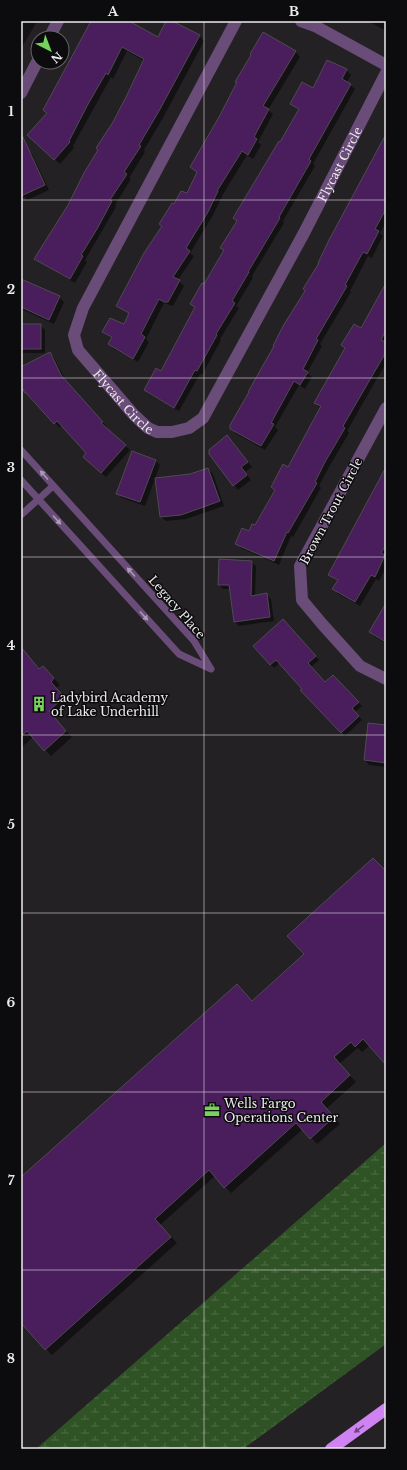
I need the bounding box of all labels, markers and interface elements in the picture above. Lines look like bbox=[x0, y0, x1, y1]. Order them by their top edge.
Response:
text: A bbox=[107, 3, 119, 20]
text: B bbox=[289, 3, 299, 20]
north arrow bbox=[30, 30, 70, 70]
text: N bbox=[48, 49, 65, 67]
text: 1 bbox=[8, 103, 14, 120]
street label: Flycast Circle bbox=[314, 124, 365, 204]
text: 2 bbox=[7, 281, 15, 298]
street label: Flycast Circle bbox=[90, 366, 156, 437]
street label: Brown Trout Circle bbox=[297, 455, 366, 567]
text: 3 bbox=[7, 459, 15, 476]
one-way arrow bbox=[39, 470, 48, 480]
one-way arrow bbox=[52, 514, 61, 525]
one-way arrow bbox=[127, 567, 136, 576]
street label: Legacy Place bbox=[146, 572, 209, 642]
one-way arrow bbox=[139, 611, 149, 621]
text: 4 bbox=[7, 637, 16, 654]
place label: Ladybird Academy of Lake Underhill bbox=[51, 690, 168, 719]
building icon: Ladybird Academy of Lake Underhill bbox=[30, 695, 48, 713]
text: 5 bbox=[7, 816, 15, 833]
text: 6 bbox=[7, 994, 16, 1011]
place label: Wells Fargo Operations Center bbox=[223, 1096, 339, 1125]
office icon: Wells Fargo Operations Center bbox=[203, 1101, 221, 1119]
text: 7 bbox=[8, 1172, 15, 1189]
text: 8 bbox=[7, 1350, 15, 1367]
one-way arrow bbox=[353, 1425, 364, 1433]

